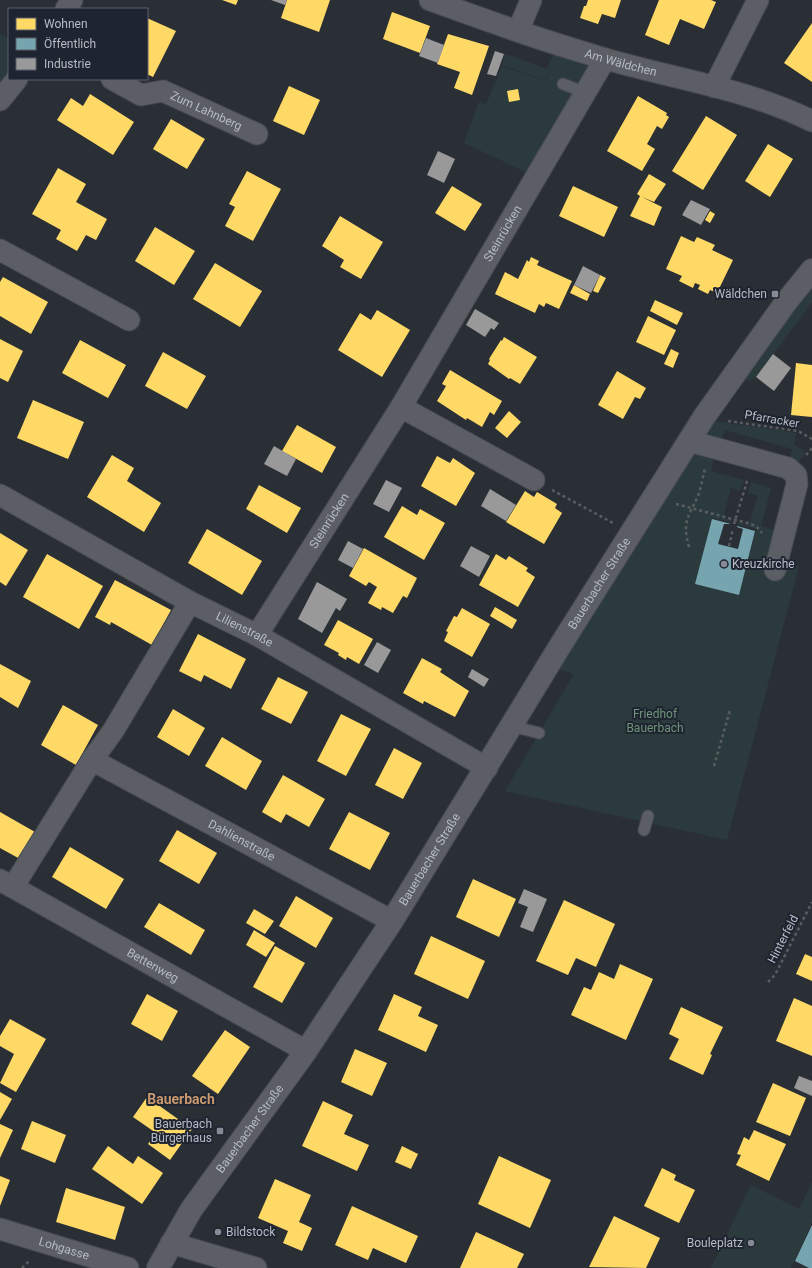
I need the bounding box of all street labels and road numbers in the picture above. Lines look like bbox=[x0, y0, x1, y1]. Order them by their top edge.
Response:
street label: Am Wäldchen bbox=[583, 46, 658, 79]
street label: Zum Lahnberg bbox=[168, 88, 244, 133]
street label: Steinrücken bbox=[481, 203, 525, 264]
street label: Pfarracker bbox=[744, 407, 800, 431]
street label: Steinrücken bbox=[306, 491, 352, 551]
street label: Bauerbacher Straße bbox=[565, 535, 633, 632]
street label: Lilienstraße bbox=[214, 609, 276, 650]
street label: Bauerbacher Straße bbox=[396, 811, 463, 908]
street label: Dahlienstraße bbox=[206, 817, 278, 864]
street label: Hinterfeld bbox=[765, 912, 801, 966]
street label: Bettenweg bbox=[125, 945, 181, 985]
street label: Bauerbacher Straße bbox=[213, 1082, 286, 1176]
street label: Lohgasse bbox=[37, 1234, 91, 1263]

